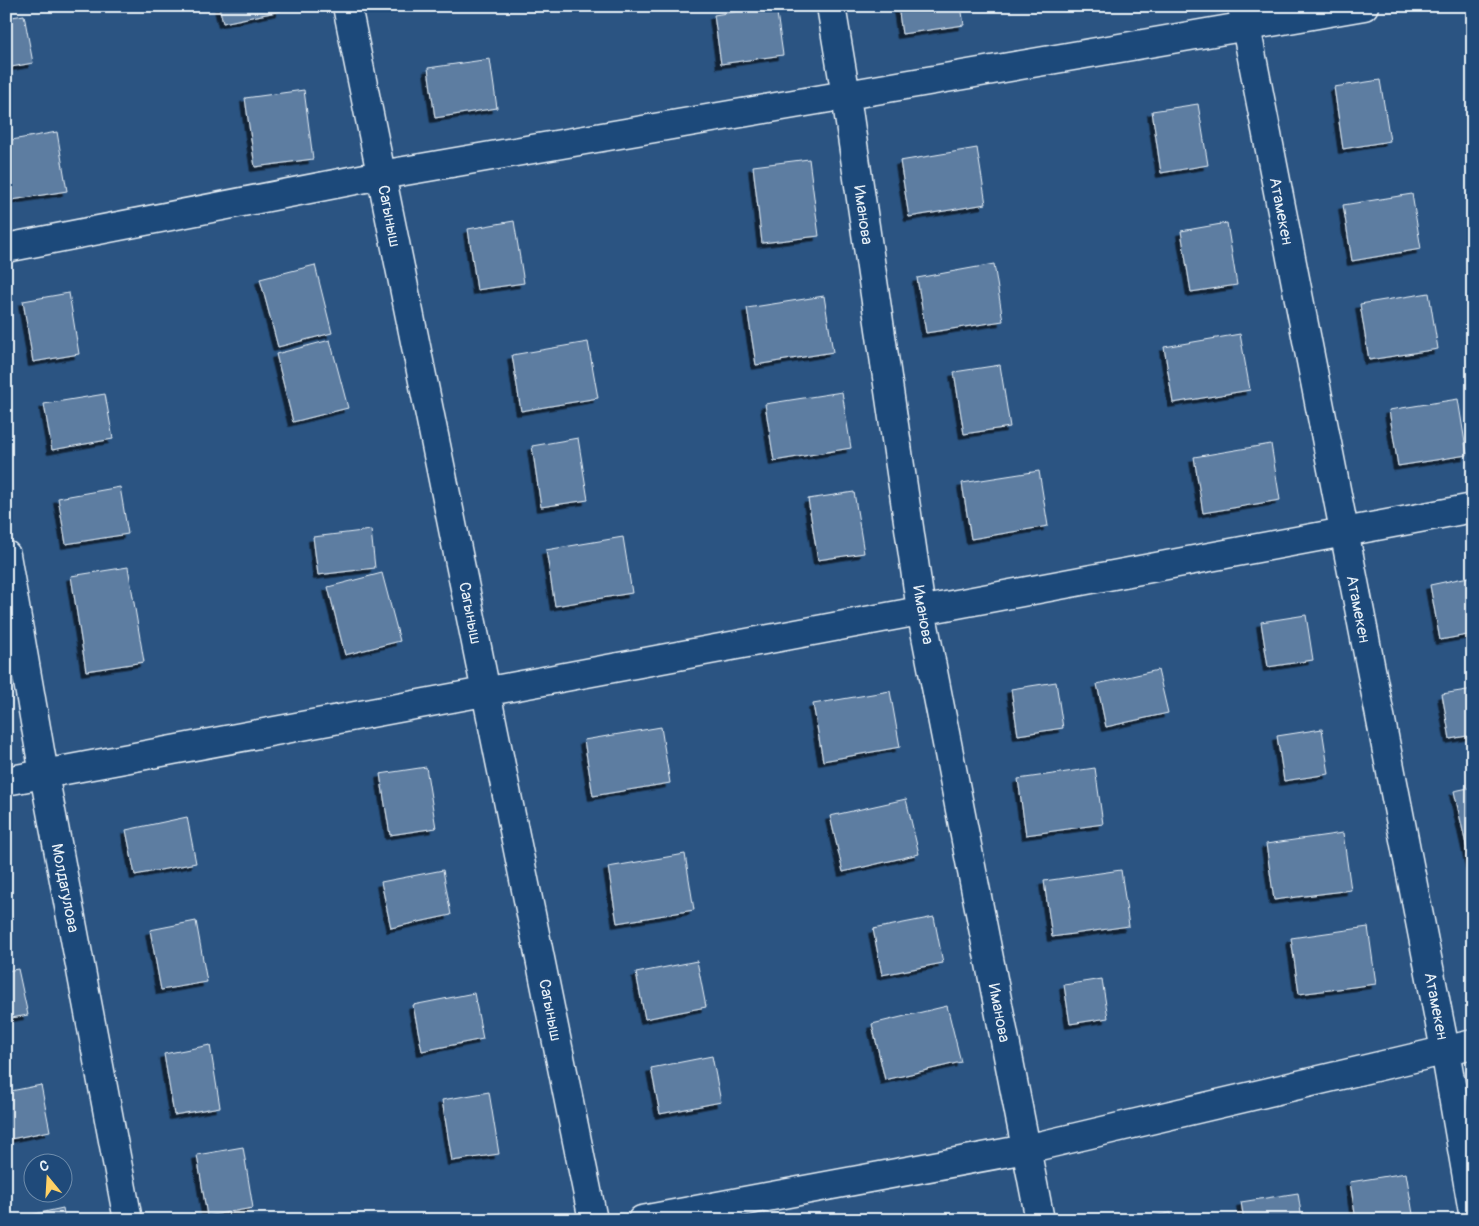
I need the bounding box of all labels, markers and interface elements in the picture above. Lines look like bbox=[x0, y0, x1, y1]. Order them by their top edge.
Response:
street label: Атамекен bbox=[1265, 176, 1297, 246]
street label: Сагыныш bbox=[373, 183, 405, 249]
street label: Иманова bbox=[849, 184, 877, 246]
street label: Атамекен bbox=[1342, 574, 1374, 644]
street label: Сагыныш bbox=[454, 580, 486, 646]
street label: Иманова bbox=[908, 584, 938, 646]
street label: Молдагулова bbox=[47, 842, 83, 934]
street label: Атамекен bbox=[1420, 971, 1452, 1041]
street label: Сагыныш bbox=[534, 977, 566, 1043]
street label: Иманова bbox=[984, 982, 1014, 1044]
north arrow bbox=[22, 1154, 72, 1204]
text: С bbox=[37, 1157, 51, 1176]

